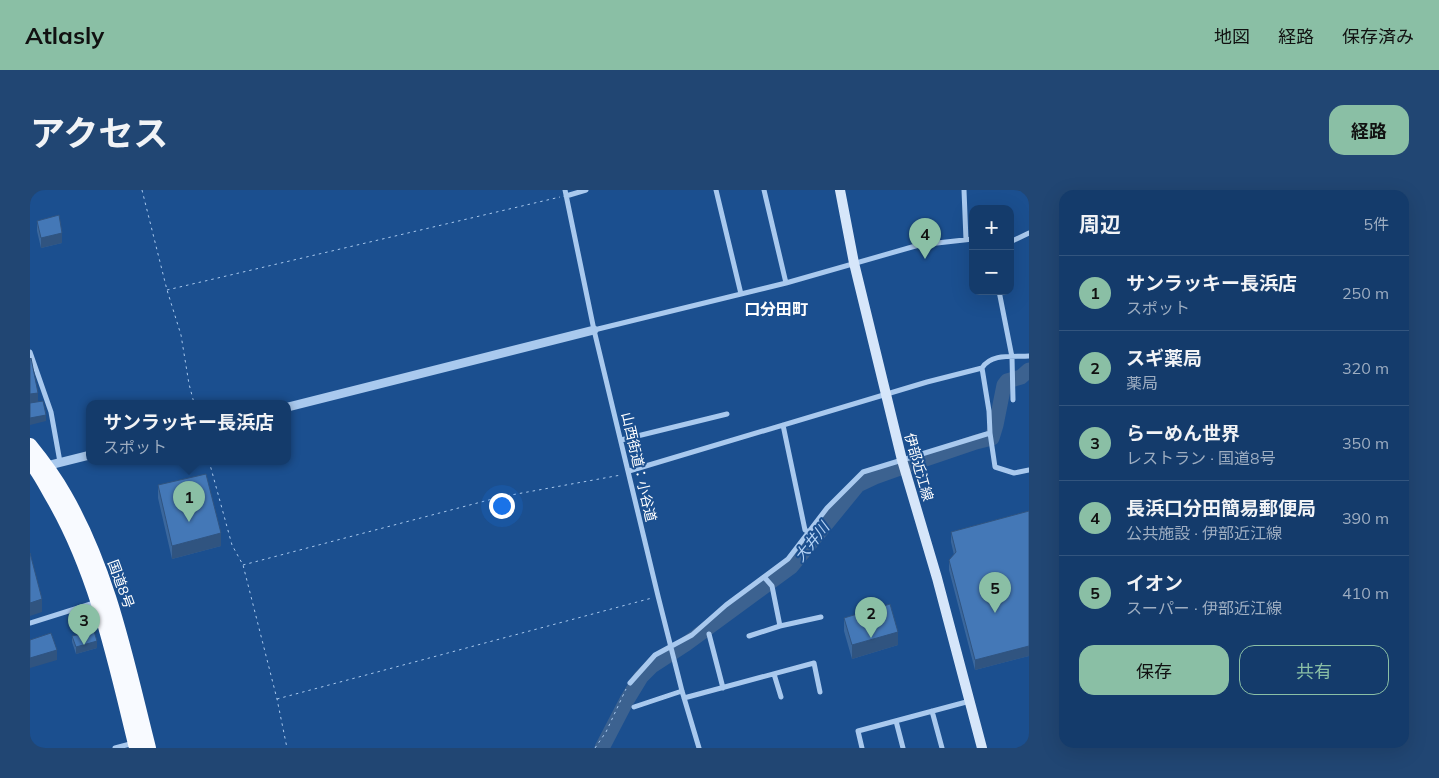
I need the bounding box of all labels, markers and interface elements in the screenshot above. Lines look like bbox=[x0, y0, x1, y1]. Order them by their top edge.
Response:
text: Atlasly bbox=[25, 20, 104, 50]
text: 地図 bbox=[1214, 25, 1250, 48]
text: 経路 bbox=[1278, 25, 1314, 48]
text: 保存済み bbox=[1342, 25, 1414, 48]
button: 経路 bbox=[1329, 105, 1409, 155]
text: アクセス bbox=[30, 111, 168, 155]
map controls bbox=[969, 205, 1014, 295]
button: + bbox=[969, 205, 1014, 250]
text: 周辺 bbox=[1079, 211, 1121, 237]
text: 5件 bbox=[1363, 214, 1389, 234]
pin: 4 bbox=[909, 218, 941, 259]
button: − bbox=[969, 250, 1014, 295]
text: サンラッキー長浜店 bbox=[1126, 271, 1297, 295]
text: 1 bbox=[1090, 283, 1100, 303]
text: 250 m bbox=[1342, 283, 1389, 303]
text: スポット bbox=[1126, 298, 1190, 318]
district label: 口分田町 bbox=[744, 299, 808, 319]
text: スギ薬局 bbox=[1126, 346, 1202, 370]
text: 2 bbox=[1090, 358, 1100, 378]
text: 320 m bbox=[1342, 358, 1389, 378]
text: 薬局 bbox=[1126, 373, 1158, 393]
popup bbox=[86, 400, 291, 465]
text: サンラッキー長浜店 bbox=[103, 410, 274, 434]
street label: 山西街道：小谷道 bbox=[618, 410, 660, 524]
text: らーめん世界 bbox=[1126, 421, 1240, 445]
street label: 伊部近江線 bbox=[901, 431, 937, 503]
text: 3 bbox=[1090, 433, 1100, 453]
text: 350 m bbox=[1342, 433, 1389, 453]
text: スポット bbox=[103, 437, 167, 457]
text: レストラン · 国道8号 bbox=[1126, 448, 1276, 468]
pin: 1 bbox=[173, 481, 205, 522]
your location bbox=[489, 493, 515, 519]
text: 長浜口分田簡易郵便局 bbox=[1126, 496, 1316, 520]
text: 4 bbox=[1090, 508, 1100, 528]
text: 390 m bbox=[1342, 508, 1389, 528]
water label: 大井川 bbox=[790, 517, 834, 565]
text: 公共施設 · 伊部近江線 bbox=[1126, 523, 1282, 543]
street label: 国道8号 bbox=[104, 557, 138, 611]
text: イオン bbox=[1126, 571, 1183, 595]
pin: 5 bbox=[979, 572, 1011, 613]
text: 5 bbox=[1090, 583, 1100, 603]
text: 410 m bbox=[1342, 583, 1389, 603]
pin: 2 bbox=[855, 597, 887, 638]
text: スーパー · 伊部近江線 bbox=[1126, 598, 1282, 618]
pin: 3 bbox=[68, 604, 100, 645]
button: 保存 bbox=[1079, 645, 1229, 695]
button: 共有 bbox=[1239, 645, 1389, 695]

